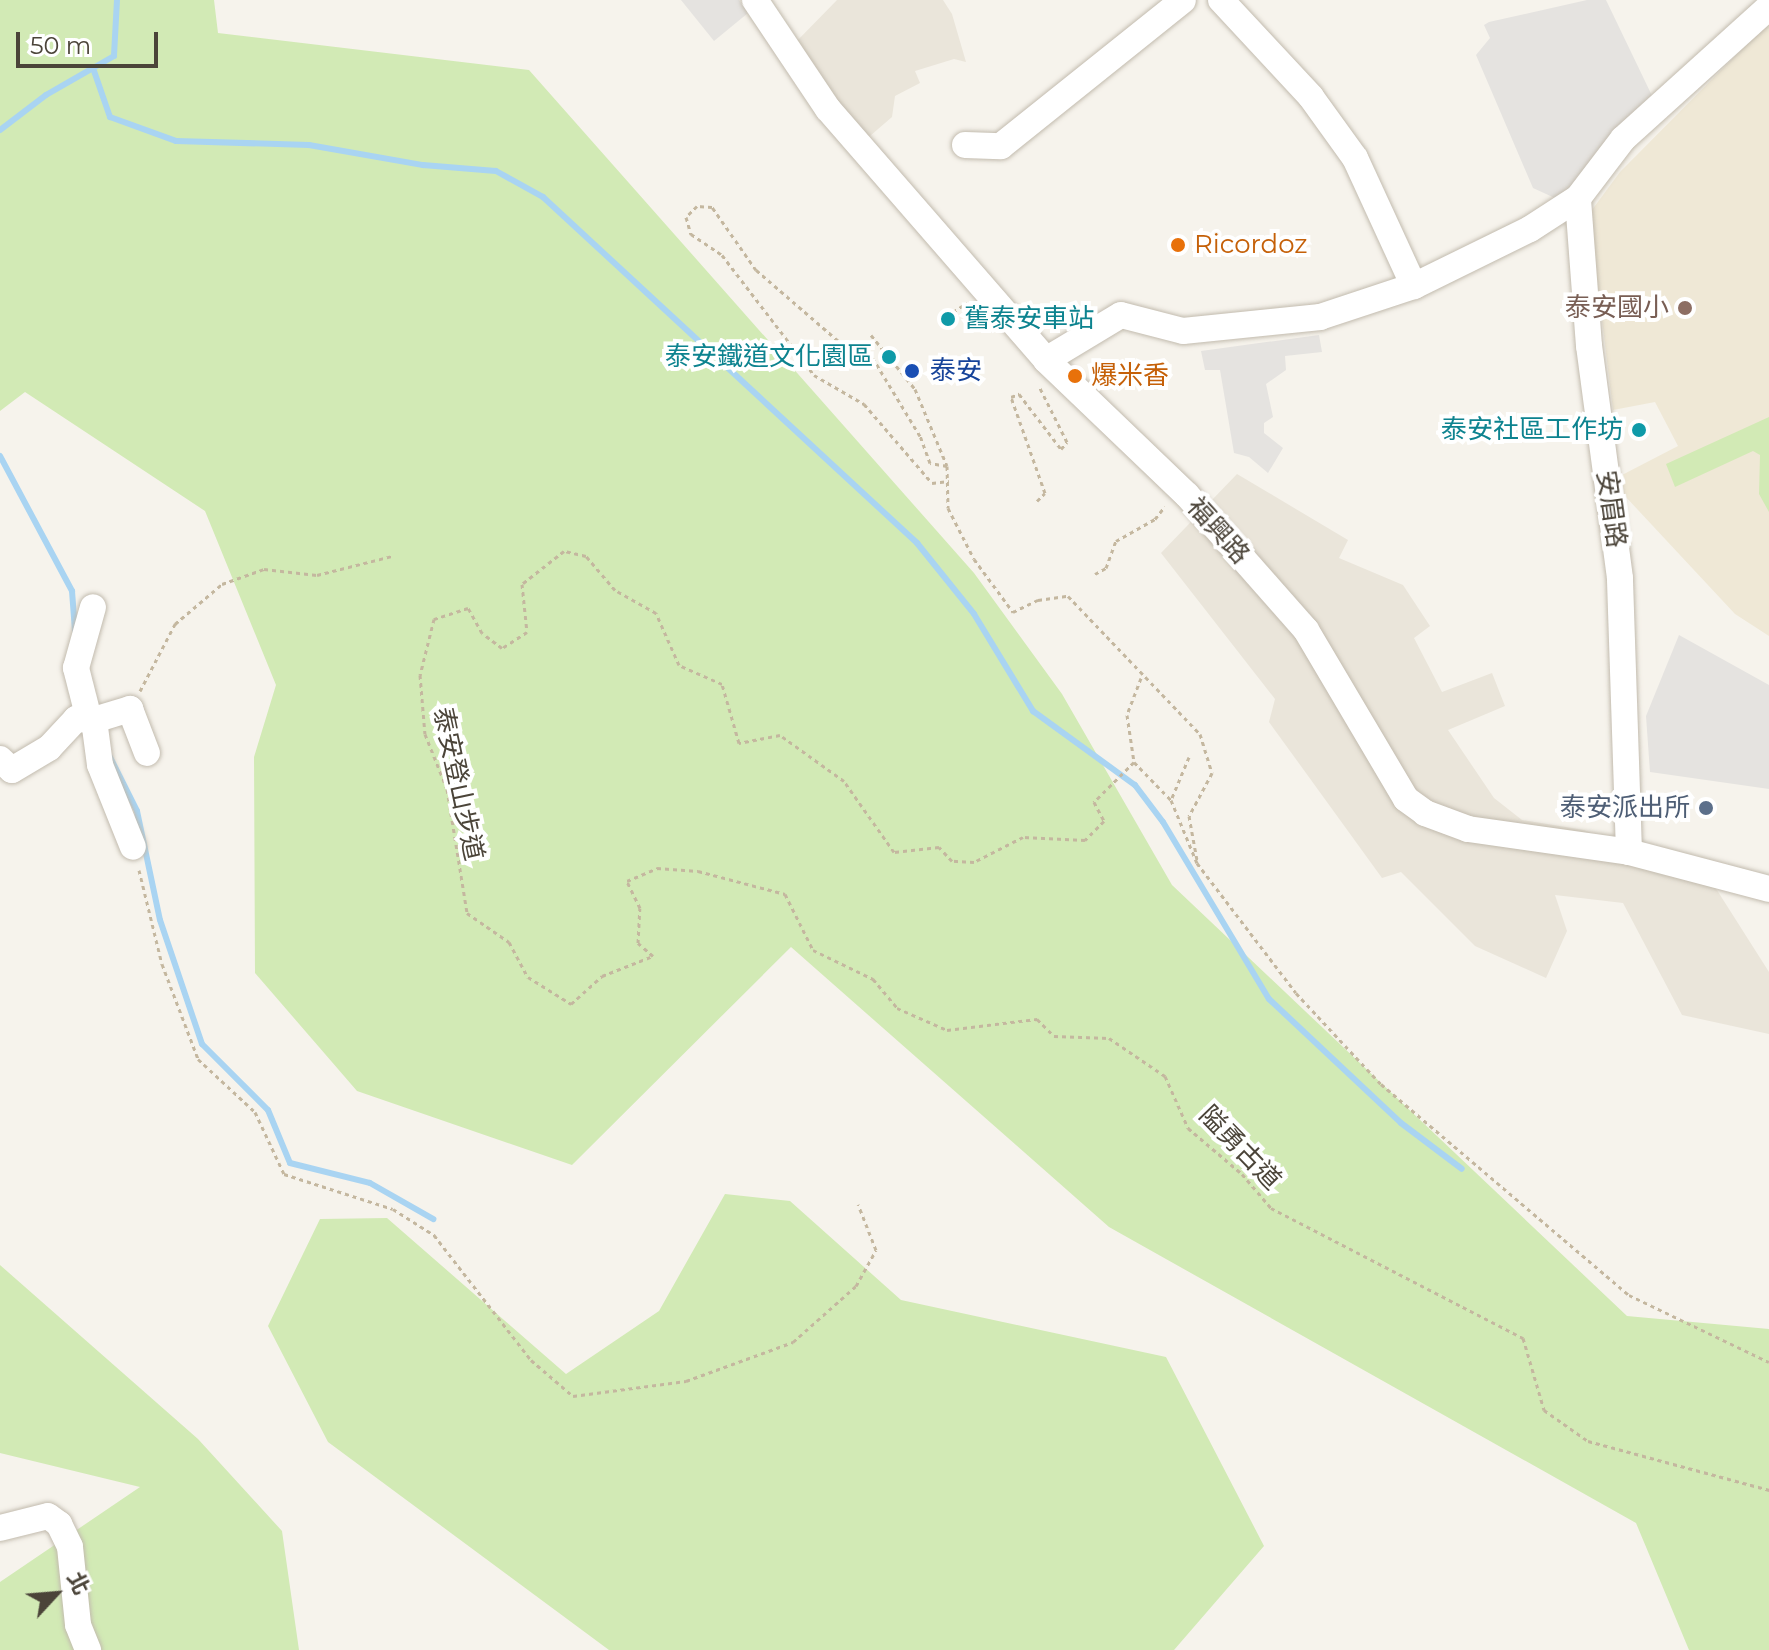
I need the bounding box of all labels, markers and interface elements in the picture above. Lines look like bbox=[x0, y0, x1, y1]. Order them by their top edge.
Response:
scale bar bbox=[20, 16, 162, 66]
text: 50 m bbox=[30, 31, 91, 60]
place label: Ricordoz bbox=[1194, 229, 1308, 261]
marker: Ricordoz bbox=[1169, 236, 1187, 254]
place label: 泰安國小 bbox=[1565, 292, 1669, 324]
marker: 泰安國小 bbox=[1676, 299, 1694, 317]
place label: 舊泰安車站 bbox=[964, 303, 1094, 335]
marker: 舊泰安車站 bbox=[939, 310, 957, 328]
place label: 泰安鐵道文化園區 bbox=[665, 341, 873, 373]
marker: 泰安鐵道文化園區 bbox=[880, 348, 898, 366]
place label: 泰安 bbox=[930, 355, 982, 387]
marker: 泰安 bbox=[901, 360, 923, 382]
place label: 爆米香 bbox=[1091, 360, 1169, 392]
marker: 爆米香 bbox=[1066, 367, 1084, 385]
place label: 泰安社區工作坊 bbox=[1441, 414, 1623, 446]
marker: 泰安社區工作坊 bbox=[1630, 421, 1648, 439]
street label: 安眉路 bbox=[1590, 468, 1632, 550]
street label: 福興路 bbox=[1180, 492, 1256, 570]
street label: 泰安登山步道 bbox=[427, 704, 489, 864]
place label: 泰安派出所 bbox=[1560, 792, 1690, 824]
marker: 泰安派出所 bbox=[1697, 799, 1715, 817]
street label: 隘勇古道 bbox=[1193, 1100, 1287, 1196]
north arrow bbox=[16, 1554, 96, 1634]
text: 北 bbox=[61, 1567, 95, 1599]

